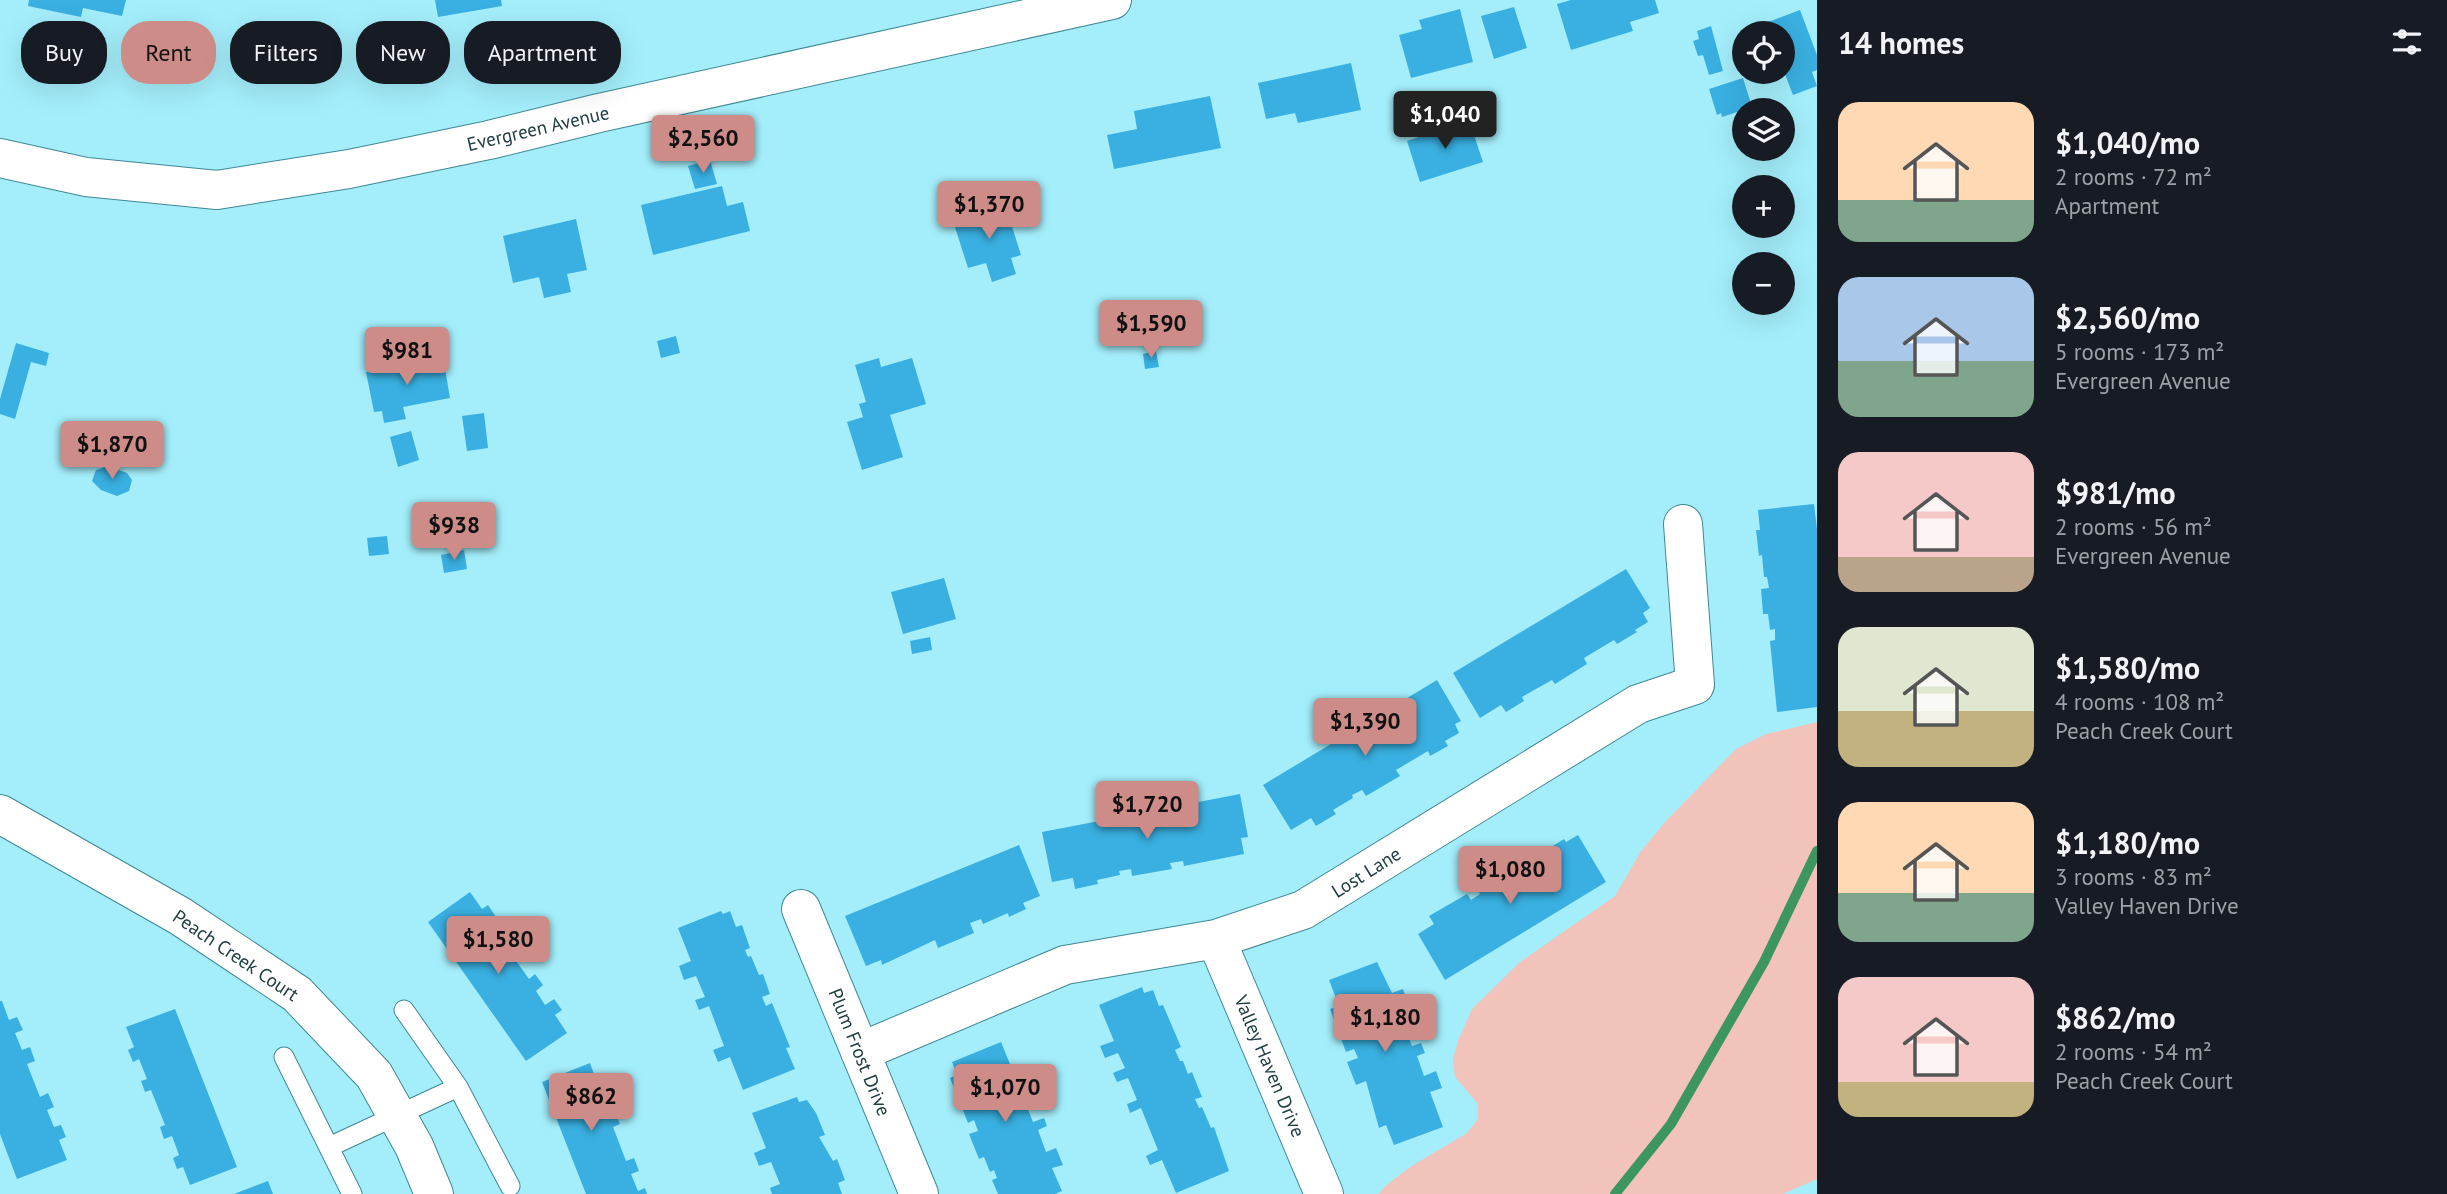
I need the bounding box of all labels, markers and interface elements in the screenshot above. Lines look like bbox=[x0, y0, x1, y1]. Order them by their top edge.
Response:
chip: Buy bbox=[21, 21, 107, 84]
chip: Rent bbox=[121, 21, 216, 84]
chip: Filters bbox=[230, 21, 342, 84]
chip: New bbox=[356, 21, 450, 84]
chip: Apartment bbox=[464, 21, 621, 84]
map controls bbox=[1732, 21, 1795, 315]
button: locate bbox=[1732, 21, 1795, 84]
text: 14 homes bbox=[1838, 23, 1964, 62]
icon: filters bbox=[2388, 23, 2426, 61]
pin: $1,040 bbox=[1388, 92, 1502, 151]
button: layers bbox=[1732, 98, 1795, 161]
text: $1,040 bbox=[1409, 99, 1481, 128]
street label: Evergreen Avenue bbox=[465, 100, 611, 156]
pin: $2,560 bbox=[646, 116, 760, 175]
text: $2,560 bbox=[667, 123, 739, 152]
text: $1,040/mo bbox=[2055, 123, 2200, 162]
icon: home bbox=[1894, 130, 1978, 214]
text: 2 rooms · 72 m² bbox=[2055, 162, 2212, 191]
button: + bbox=[1732, 175, 1795, 238]
pin: $1,370 bbox=[932, 182, 1046, 241]
text: $1,370 bbox=[953, 189, 1025, 218]
text: Apartment bbox=[2055, 191, 2159, 220]
button: − bbox=[1732, 252, 1795, 315]
text: $2,560/mo bbox=[2055, 298, 2200, 337]
pin: $1,590 bbox=[1094, 300, 1208, 360]
icon: home bbox=[1894, 305, 1978, 389]
text: $1,590 bbox=[1115, 308, 1187, 337]
pin: $981 bbox=[366, 328, 448, 387]
text: $981 bbox=[381, 335, 433, 364]
text: 5 rooms · 173 m² bbox=[2055, 337, 2224, 366]
text: Evergreen Avenue bbox=[2055, 366, 2231, 395]
pin: $1,870 bbox=[55, 421, 169, 481]
text: $1,870 bbox=[76, 429, 148, 458]
text: $981/mo bbox=[2055, 473, 2176, 512]
icon: home bbox=[1894, 480, 1978, 564]
pin: $938 bbox=[413, 503, 495, 562]
text: $938 bbox=[428, 510, 480, 539]
text: 2 rooms · 56 m² bbox=[2055, 512, 2212, 541]
text: Evergreen Avenue bbox=[2055, 541, 2231, 570]
text: $1,580/mo bbox=[2055, 648, 2200, 687]
icon: home bbox=[1894, 655, 1978, 739]
text: 4 rooms · 108 m² bbox=[2055, 687, 2224, 716]
pin: $1,390 bbox=[1308, 698, 1422, 758]
text: $1,390 bbox=[1329, 706, 1401, 735]
text: Peach Creek Court bbox=[2055, 716, 2233, 745]
pin: $1,720 bbox=[1090, 782, 1204, 841]
text: $1,720 bbox=[1111, 789, 1183, 818]
text: $1,180/mo bbox=[2055, 823, 2200, 862]
icon: home bbox=[1894, 830, 1978, 914]
street label: Lost Lane bbox=[1327, 841, 1405, 903]
pin: $1,080 bbox=[1453, 846, 1567, 906]
text: $1,080 bbox=[1474, 854, 1546, 883]
text: 3 rooms · 83 m² bbox=[2055, 862, 2212, 891]
text: Valley Haven Drive bbox=[2055, 891, 2239, 920]
street label: Peach Creek Court bbox=[168, 904, 304, 1006]
pin: $1,580 bbox=[441, 916, 555, 976]
text: $1,580 bbox=[462, 924, 534, 953]
street label: Plum Frost Drive bbox=[823, 985, 897, 1119]
street label: Valley Haven Drive bbox=[1229, 991, 1311, 1141]
pin: $1,180 bbox=[1328, 995, 1442, 1054]
text: $862/mo bbox=[2055, 998, 2176, 1037]
text: $1,180 bbox=[1349, 1002, 1421, 1031]
icon: home bbox=[1894, 1005, 1978, 1089]
text: 2 rooms · 54 m² bbox=[2055, 1037, 2212, 1066]
pin: $1,070 bbox=[948, 1064, 1062, 1124]
text: Peach Creek Court bbox=[2055, 1066, 2233, 1095]
text: $1,070 bbox=[969, 1072, 1041, 1101]
pin: $862 bbox=[550, 1074, 632, 1133]
text: $862 bbox=[565, 1081, 617, 1110]

